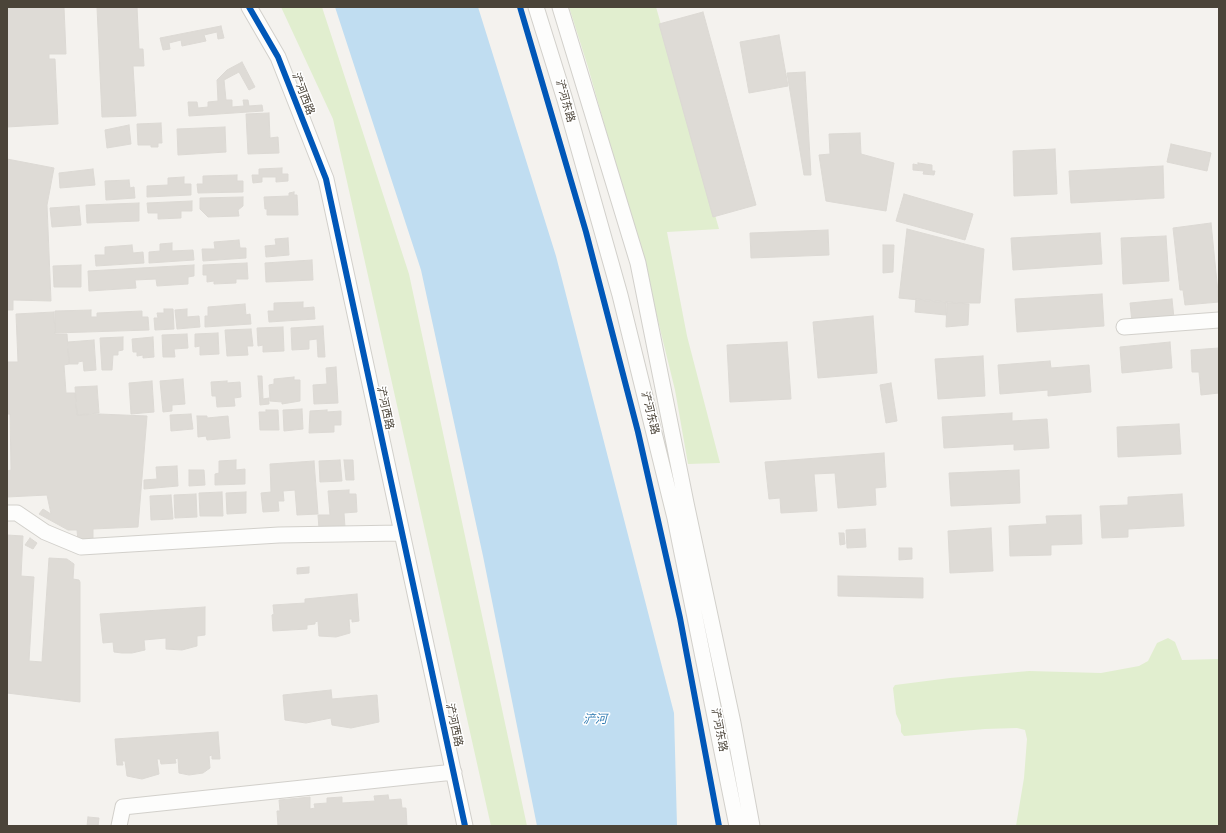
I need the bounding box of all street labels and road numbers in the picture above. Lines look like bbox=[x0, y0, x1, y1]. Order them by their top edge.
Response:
street label: 浐河西路 bbox=[289, 71, 317, 117]
street label: 浐河东路 bbox=[553, 78, 577, 124]
street label: 浐河西路 bbox=[374, 385, 396, 431]
street label: 浐河东路 bbox=[638, 390, 662, 436]
street label: 浐河西路 bbox=[443, 702, 465, 748]
street label: 浐河东路 bbox=[708, 707, 730, 753]

